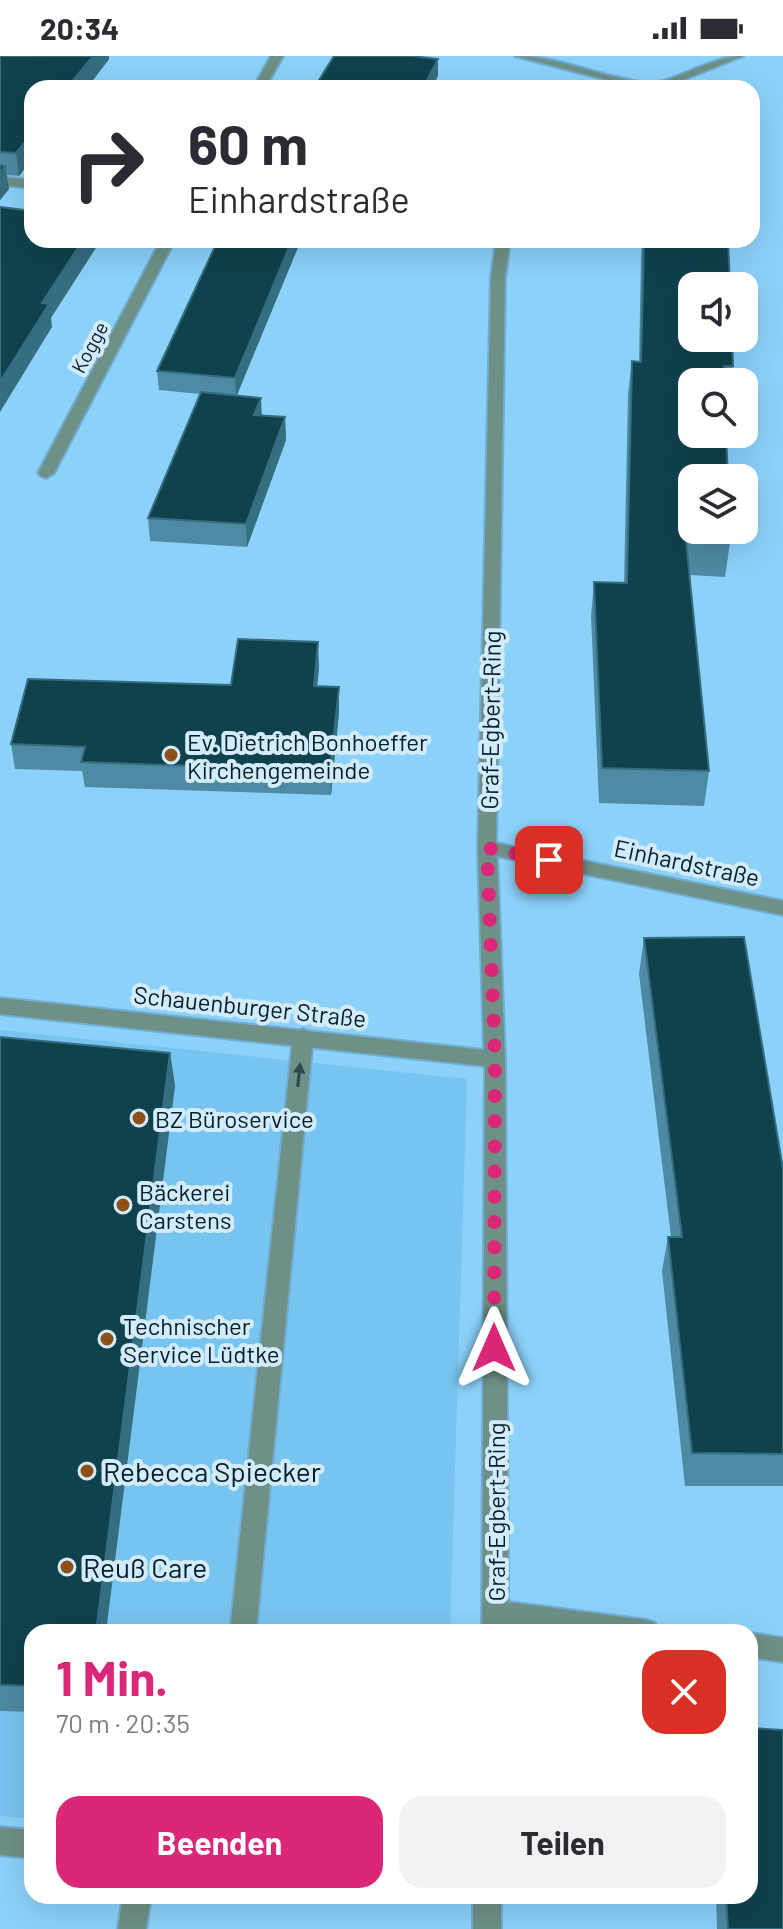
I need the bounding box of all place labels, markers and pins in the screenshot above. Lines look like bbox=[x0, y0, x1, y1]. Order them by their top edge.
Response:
place label: Ev. Dietrich Bonhoeffer Kirchengemeinde bbox=[187, 727, 428, 784]
marker: Ev. Dietrich Bonhoeffer Kirchengemeinde bbox=[162, 746, 180, 764]
pin bbox=[515, 826, 583, 894]
place label: BZ Büroservice bbox=[155, 1104, 314, 1133]
marker: BZ Büroservice bbox=[130, 1109, 148, 1127]
place label: Bäckerei Carstens bbox=[139, 1177, 232, 1234]
marker: Bäckerei Carstens bbox=[114, 1196, 132, 1214]
place label: Technischer Service Lüdtke bbox=[123, 1311, 280, 1368]
marker: Technischer Service Lüdtke bbox=[98, 1330, 116, 1348]
place label: Rebecca Spiecker bbox=[103, 1454, 321, 1488]
marker: Rebecca Spiecker bbox=[78, 1462, 96, 1480]
place label: Reuß Care bbox=[83, 1550, 207, 1584]
marker: Reuß Care bbox=[58, 1558, 76, 1576]

